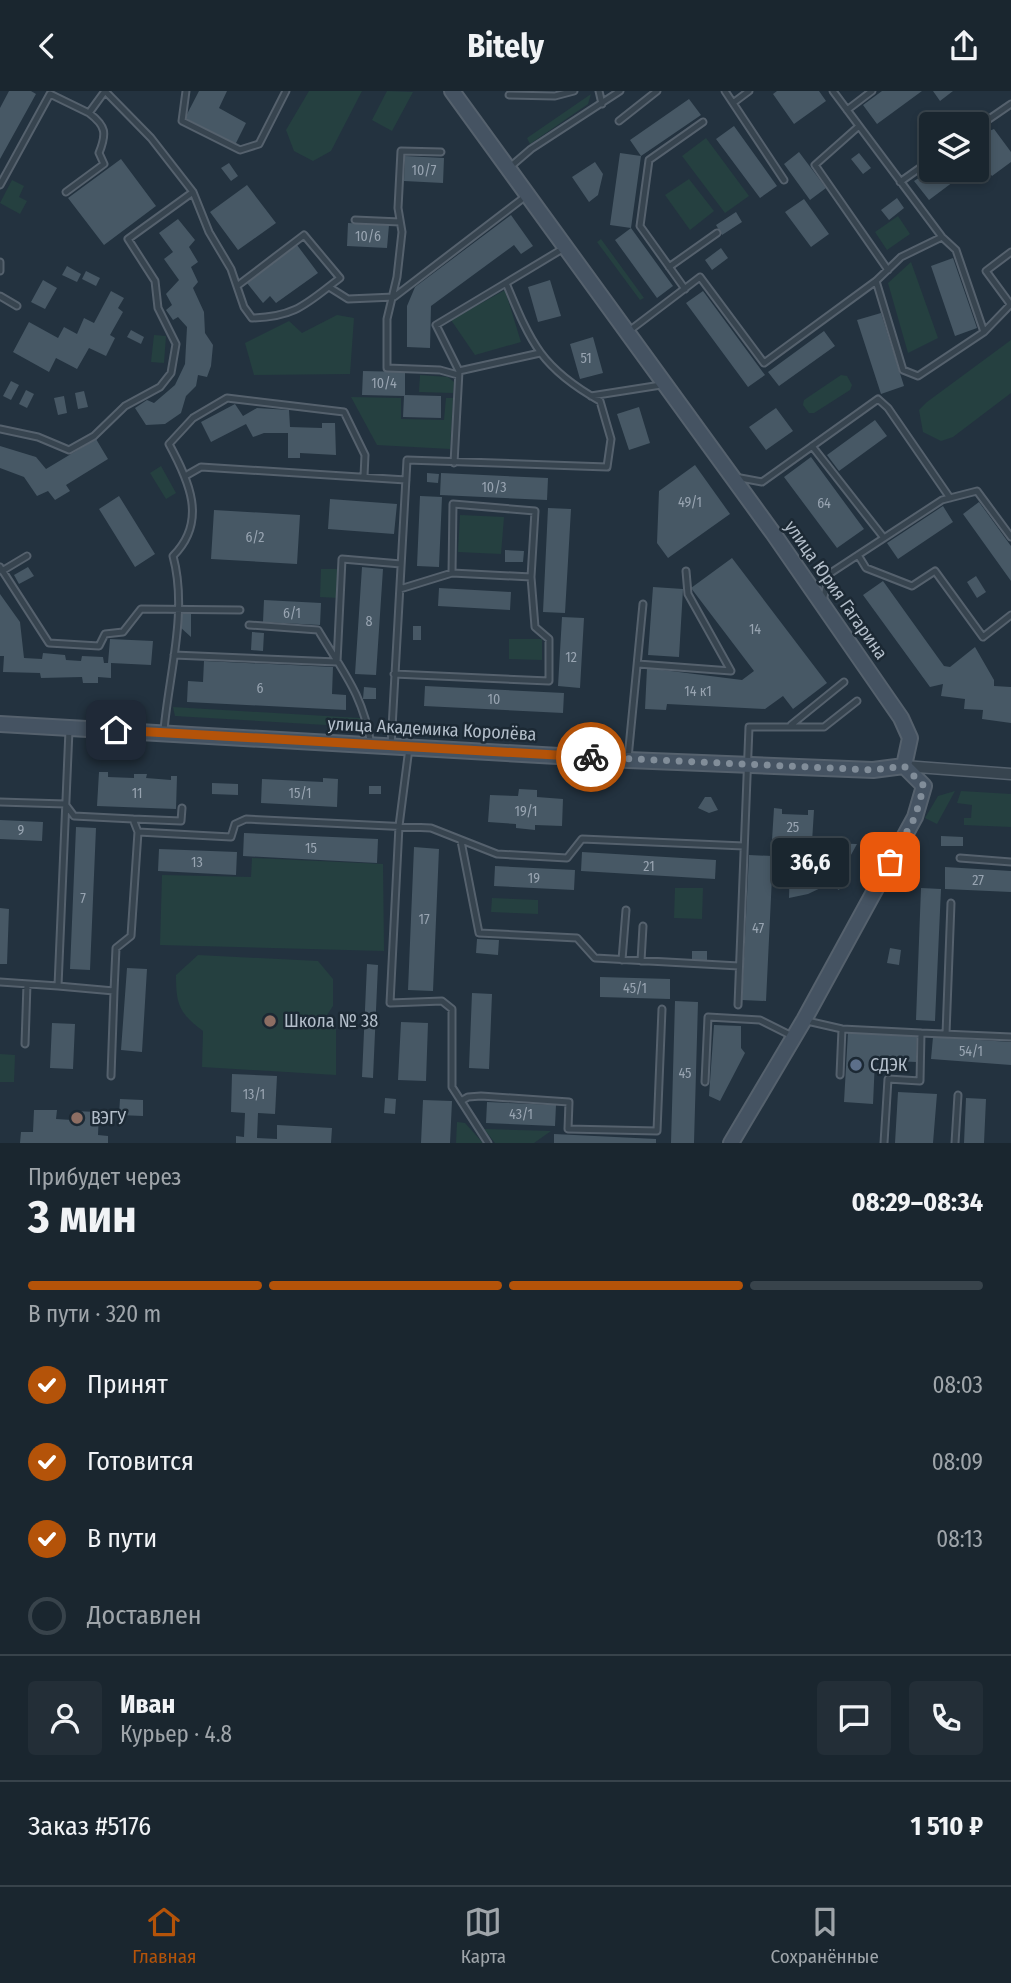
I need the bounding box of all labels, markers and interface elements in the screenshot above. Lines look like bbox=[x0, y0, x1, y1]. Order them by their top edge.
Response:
icon: back bbox=[28, 27, 66, 65]
text: Bitely bbox=[467, 27, 544, 65]
icon: share bbox=[945, 27, 983, 65]
map controls bbox=[919, 112, 989, 182]
button: layers bbox=[919, 112, 989, 182]
house number: 10/7 bbox=[412, 162, 437, 179]
house number: 10/6 bbox=[355, 228, 381, 245]
house number: 51 bbox=[580, 350, 592, 367]
house number: 10/4 bbox=[371, 375, 397, 392]
house number: 10/3 bbox=[481, 479, 507, 496]
house number: 49/1 bbox=[678, 494, 702, 511]
house number: 64 bbox=[817, 495, 831, 512]
street label: улица Юрия Гагарина bbox=[780, 516, 892, 664]
house number: 6/2 bbox=[246, 529, 264, 546]
house number: 6/1 bbox=[283, 605, 301, 622]
house number: 8 bbox=[366, 613, 373, 630]
house number: 14 bbox=[749, 621, 761, 638]
house number: 12 bbox=[565, 649, 577, 666]
house number: 6 bbox=[257, 680, 264, 697]
house number: 14 к1 bbox=[684, 683, 712, 700]
house number: 10 bbox=[488, 691, 500, 708]
pin bbox=[86, 700, 146, 760]
icon: home bbox=[97, 711, 135, 749]
street label: улица Академика Королёва bbox=[327, 713, 537, 745]
courier bbox=[556, 722, 626, 792]
icon: bike bbox=[572, 738, 610, 776]
house number: 11 bbox=[132, 785, 142, 802]
house number: 15/1 bbox=[289, 785, 311, 802]
house number: 19/1 bbox=[515, 803, 537, 820]
house number: 25 bbox=[787, 819, 799, 836]
house number: 9 bbox=[18, 822, 25, 839]
pin bbox=[860, 832, 920, 892]
callout: 36,6 bbox=[771, 837, 848, 887]
house number: 15 bbox=[305, 840, 317, 857]
icon: bag bbox=[871, 843, 909, 881]
text: 36,6 bbox=[791, 848, 830, 876]
house number: 13 bbox=[191, 854, 203, 871]
house number: 21 bbox=[643, 858, 655, 875]
house number: 19 bbox=[528, 870, 540, 887]
house number: 27 bbox=[972, 872, 984, 889]
house number: 7 bbox=[80, 890, 86, 907]
house number: 17 bbox=[418, 911, 430, 928]
house number: 47 bbox=[752, 920, 764, 937]
house number: 45/1 bbox=[623, 980, 647, 997]
place label: Школа № 38 bbox=[284, 1010, 378, 1032]
marker: Школа № 38 bbox=[262, 1013, 278, 1029]
house number: 54/1 bbox=[959, 1043, 983, 1060]
place label: СДЭК bbox=[870, 1054, 908, 1076]
marker: СДЭК bbox=[848, 1057, 864, 1073]
house number: 45 bbox=[678, 1065, 692, 1082]
house number: 13/1 bbox=[243, 1086, 265, 1103]
house number: 43/1 bbox=[509, 1106, 533, 1123]
place label: ВЭГУ bbox=[91, 1107, 126, 1129]
marker: ВЭГУ bbox=[69, 1110, 85, 1126]
text: Прибудет через bbox=[28, 1163, 181, 1191]
text: 08:29–08:34 bbox=[852, 1187, 983, 1218]
text: 3 мин bbox=[28, 1189, 137, 1244]
text: В пути · 320 m bbox=[28, 1300, 161, 1328]
icon: check bbox=[28, 1366, 66, 1404]
text: Принят bbox=[87, 1369, 168, 1400]
text: 08:03 bbox=[933, 1371, 983, 1399]
icon: check bbox=[28, 1443, 66, 1481]
text: Готовится bbox=[87, 1446, 194, 1477]
text: 08:09 bbox=[932, 1448, 983, 1476]
icon: check bbox=[28, 1520, 66, 1558]
text: В пути bbox=[87, 1523, 157, 1554]
text: 08:13 bbox=[936, 1525, 983, 1553]
text: Доставлен bbox=[87, 1600, 202, 1631]
button: person bbox=[28, 1681, 102, 1755]
button: chat bbox=[817, 1681, 891, 1755]
button: phone bbox=[909, 1681, 983, 1755]
text: Иван bbox=[120, 1689, 175, 1720]
text: Курьер · 4.8 bbox=[120, 1720, 232, 1748]
text: Заказ #5176 bbox=[28, 1811, 151, 1842]
text: 1 510 ₽ bbox=[911, 1811, 983, 1842]
tab: Главная bbox=[132, 1903, 196, 1968]
tab: Карта bbox=[461, 1903, 506, 1968]
tab: Сохранённые bbox=[770, 1903, 879, 1968]

